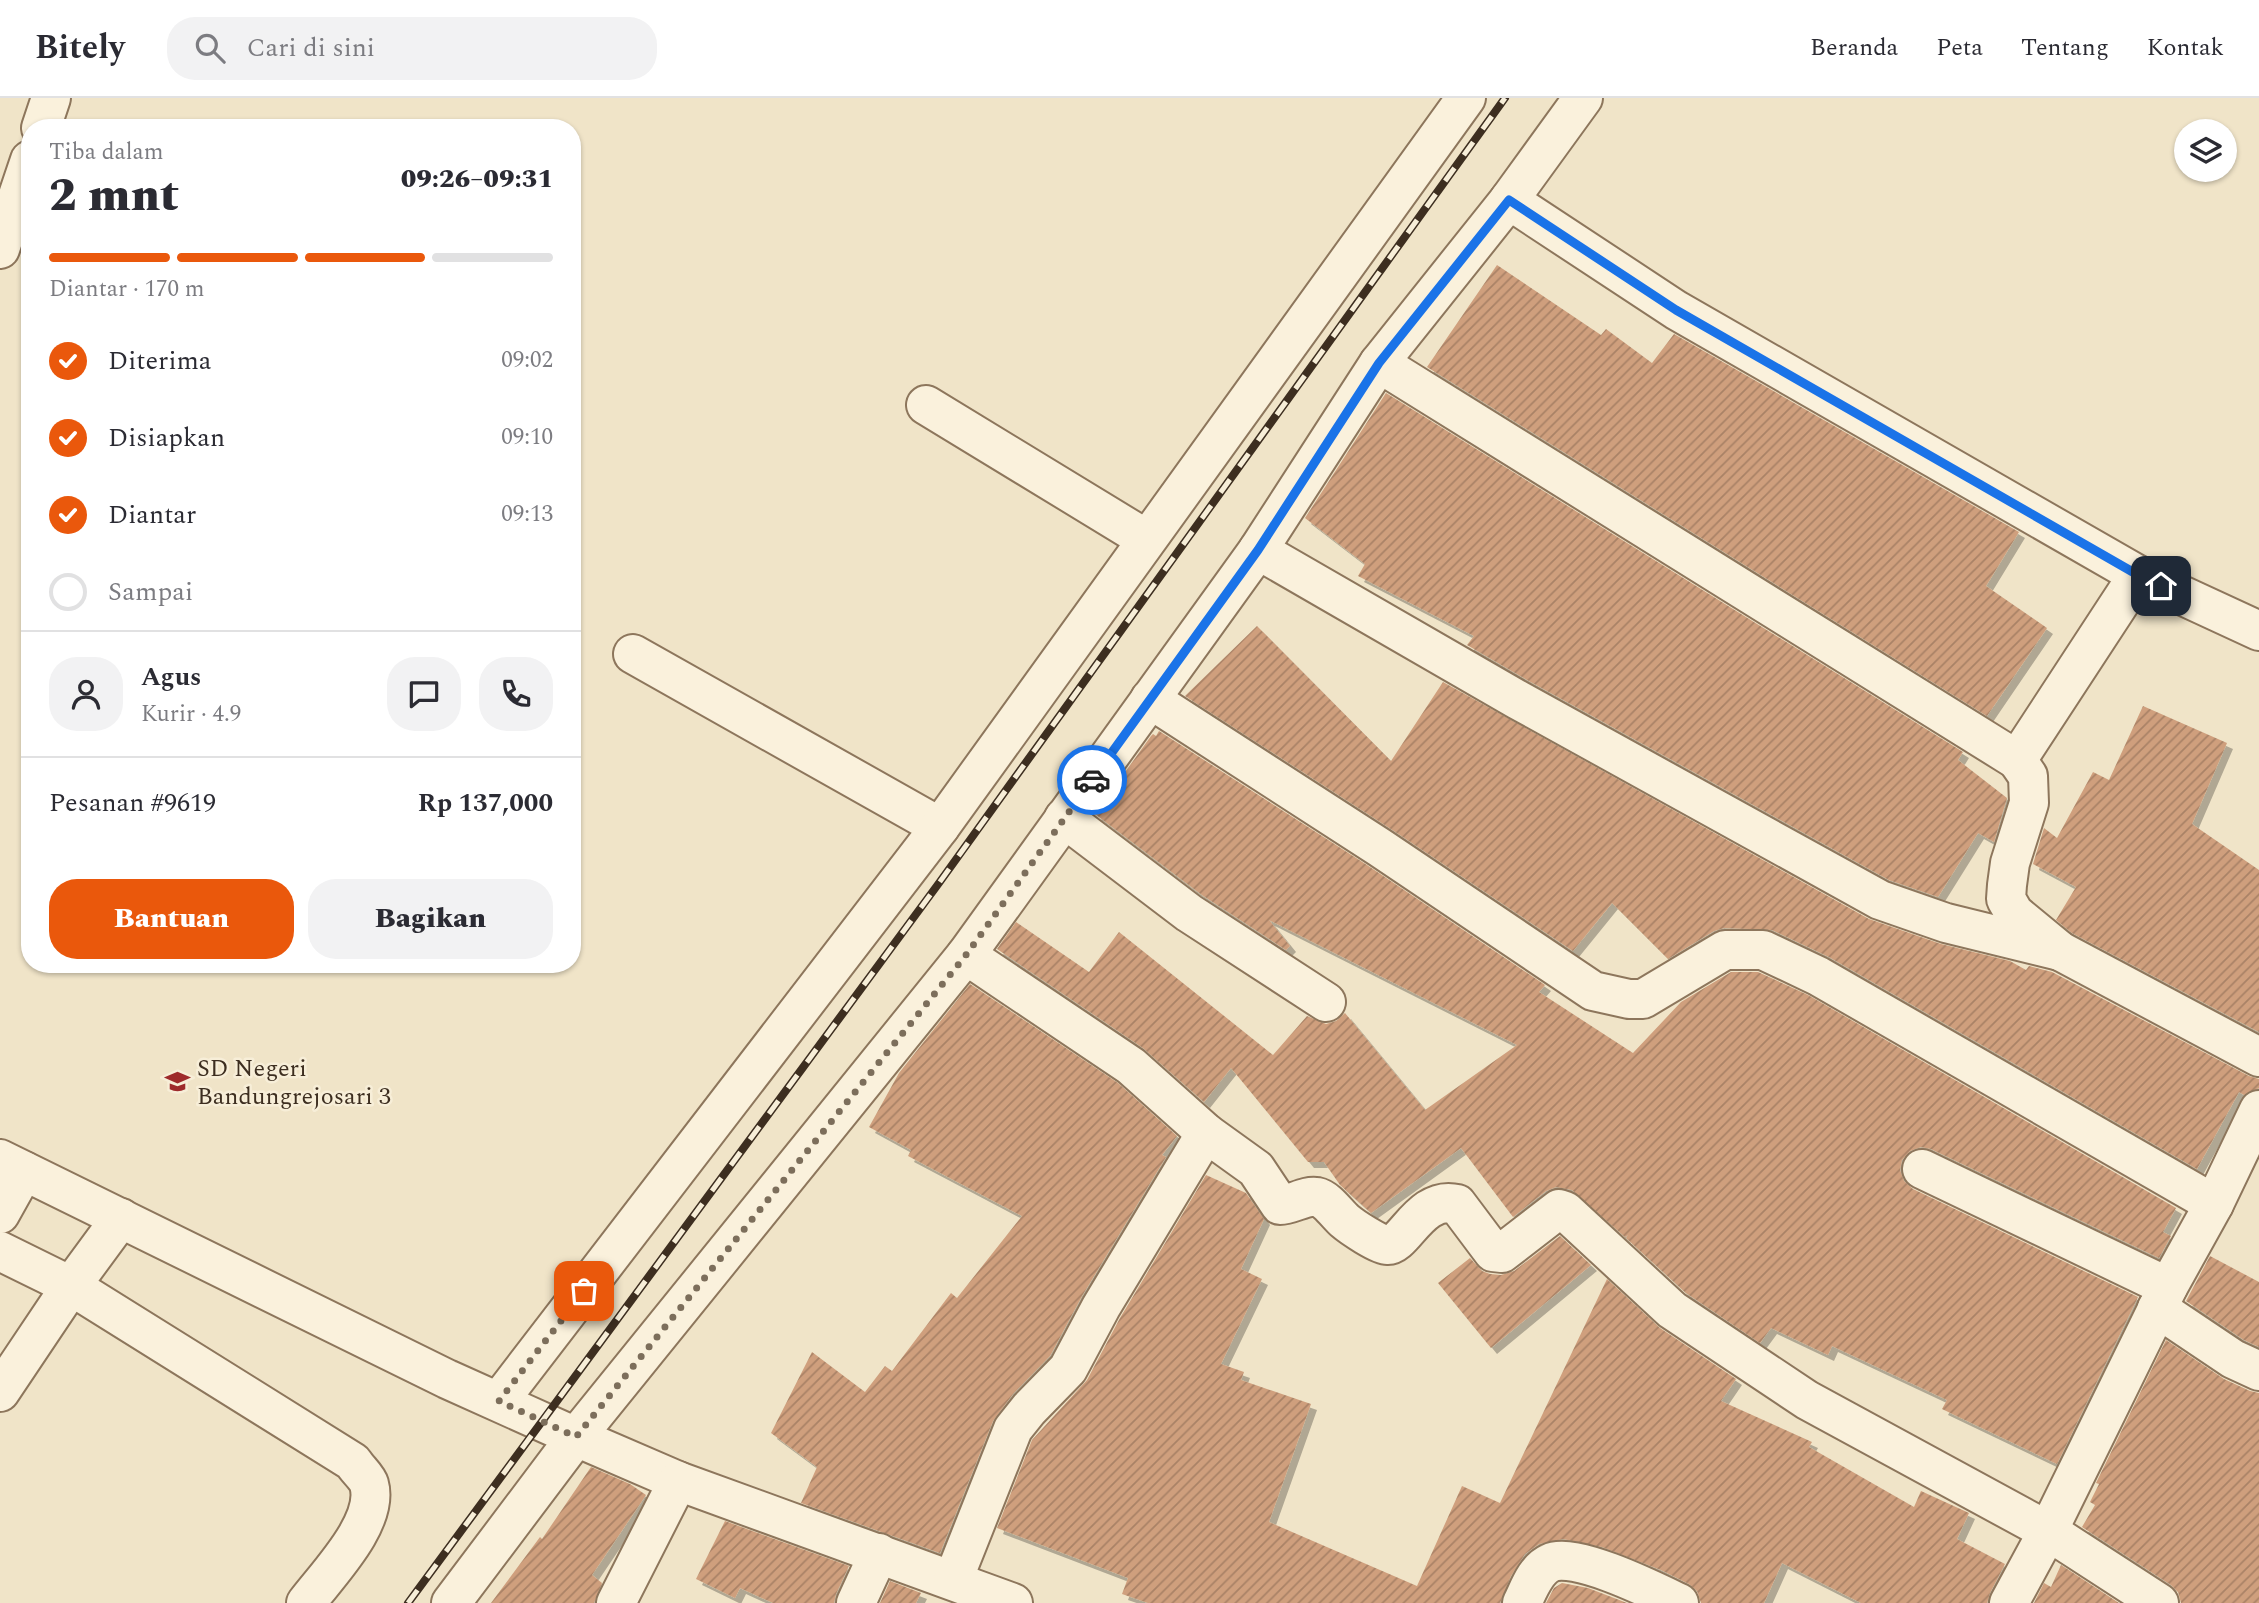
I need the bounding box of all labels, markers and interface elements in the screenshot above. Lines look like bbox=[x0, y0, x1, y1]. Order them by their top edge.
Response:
search box bbox=[167, 17, 657, 80]
text: Bitely bbox=[35, 23, 125, 73]
text: Cari di sini bbox=[247, 28, 375, 68]
icon: search bbox=[191, 29, 229, 67]
text: Beranda bbox=[1810, 30, 1898, 66]
text: Peta bbox=[1936, 30, 1983, 66]
text: Tentang bbox=[2021, 30, 2109, 66]
text: Kontak bbox=[2147, 30, 2224, 66]
map controls bbox=[2174, 119, 2237, 182]
button: layers bbox=[2174, 119, 2237, 182]
text: Tiba dalam bbox=[49, 135, 163, 170]
text: 09:26–09:31 bbox=[401, 159, 553, 199]
text: 2 mnt bbox=[49, 161, 179, 231]
text: Diantar · 170 m bbox=[49, 272, 204, 307]
text: Diterima bbox=[108, 341, 211, 381]
icon: check bbox=[49, 342, 87, 380]
text: 09:02 bbox=[501, 343, 553, 378]
text: Disiapkan bbox=[108, 418, 225, 458]
icon: check bbox=[49, 419, 87, 457]
text: 09:10 bbox=[501, 420, 553, 455]
text: Diantar bbox=[108, 495, 196, 535]
icon: check bbox=[49, 496, 87, 534]
text: 09:13 bbox=[501, 497, 553, 532]
pin bbox=[2131, 556, 2191, 616]
icon: home bbox=[2142, 567, 2180, 605]
text: Sampai bbox=[108, 572, 193, 612]
button: person bbox=[49, 657, 123, 731]
text: Agus bbox=[141, 657, 201, 697]
button: chat bbox=[387, 657, 461, 731]
button: phone bbox=[479, 657, 553, 731]
text: Kurir · 4.9 bbox=[141, 697, 241, 732]
courier bbox=[1057, 745, 1127, 815]
icon: car bbox=[1073, 761, 1111, 799]
text: Pesanan #9619 bbox=[49, 783, 216, 823]
text: Rp 137,000 bbox=[418, 783, 553, 823]
button: Bantuan bbox=[49, 879, 294, 959]
button: Bagikan bbox=[308, 879, 553, 959]
place label: SD Negeri Bandungrejosari 3 bbox=[197, 1051, 391, 1115]
school or university icon: SD Negeri Bandungrejosari 3 bbox=[163, 1068, 191, 1096]
pin bbox=[554, 1261, 614, 1321]
icon: bag bbox=[565, 1272, 603, 1310]

